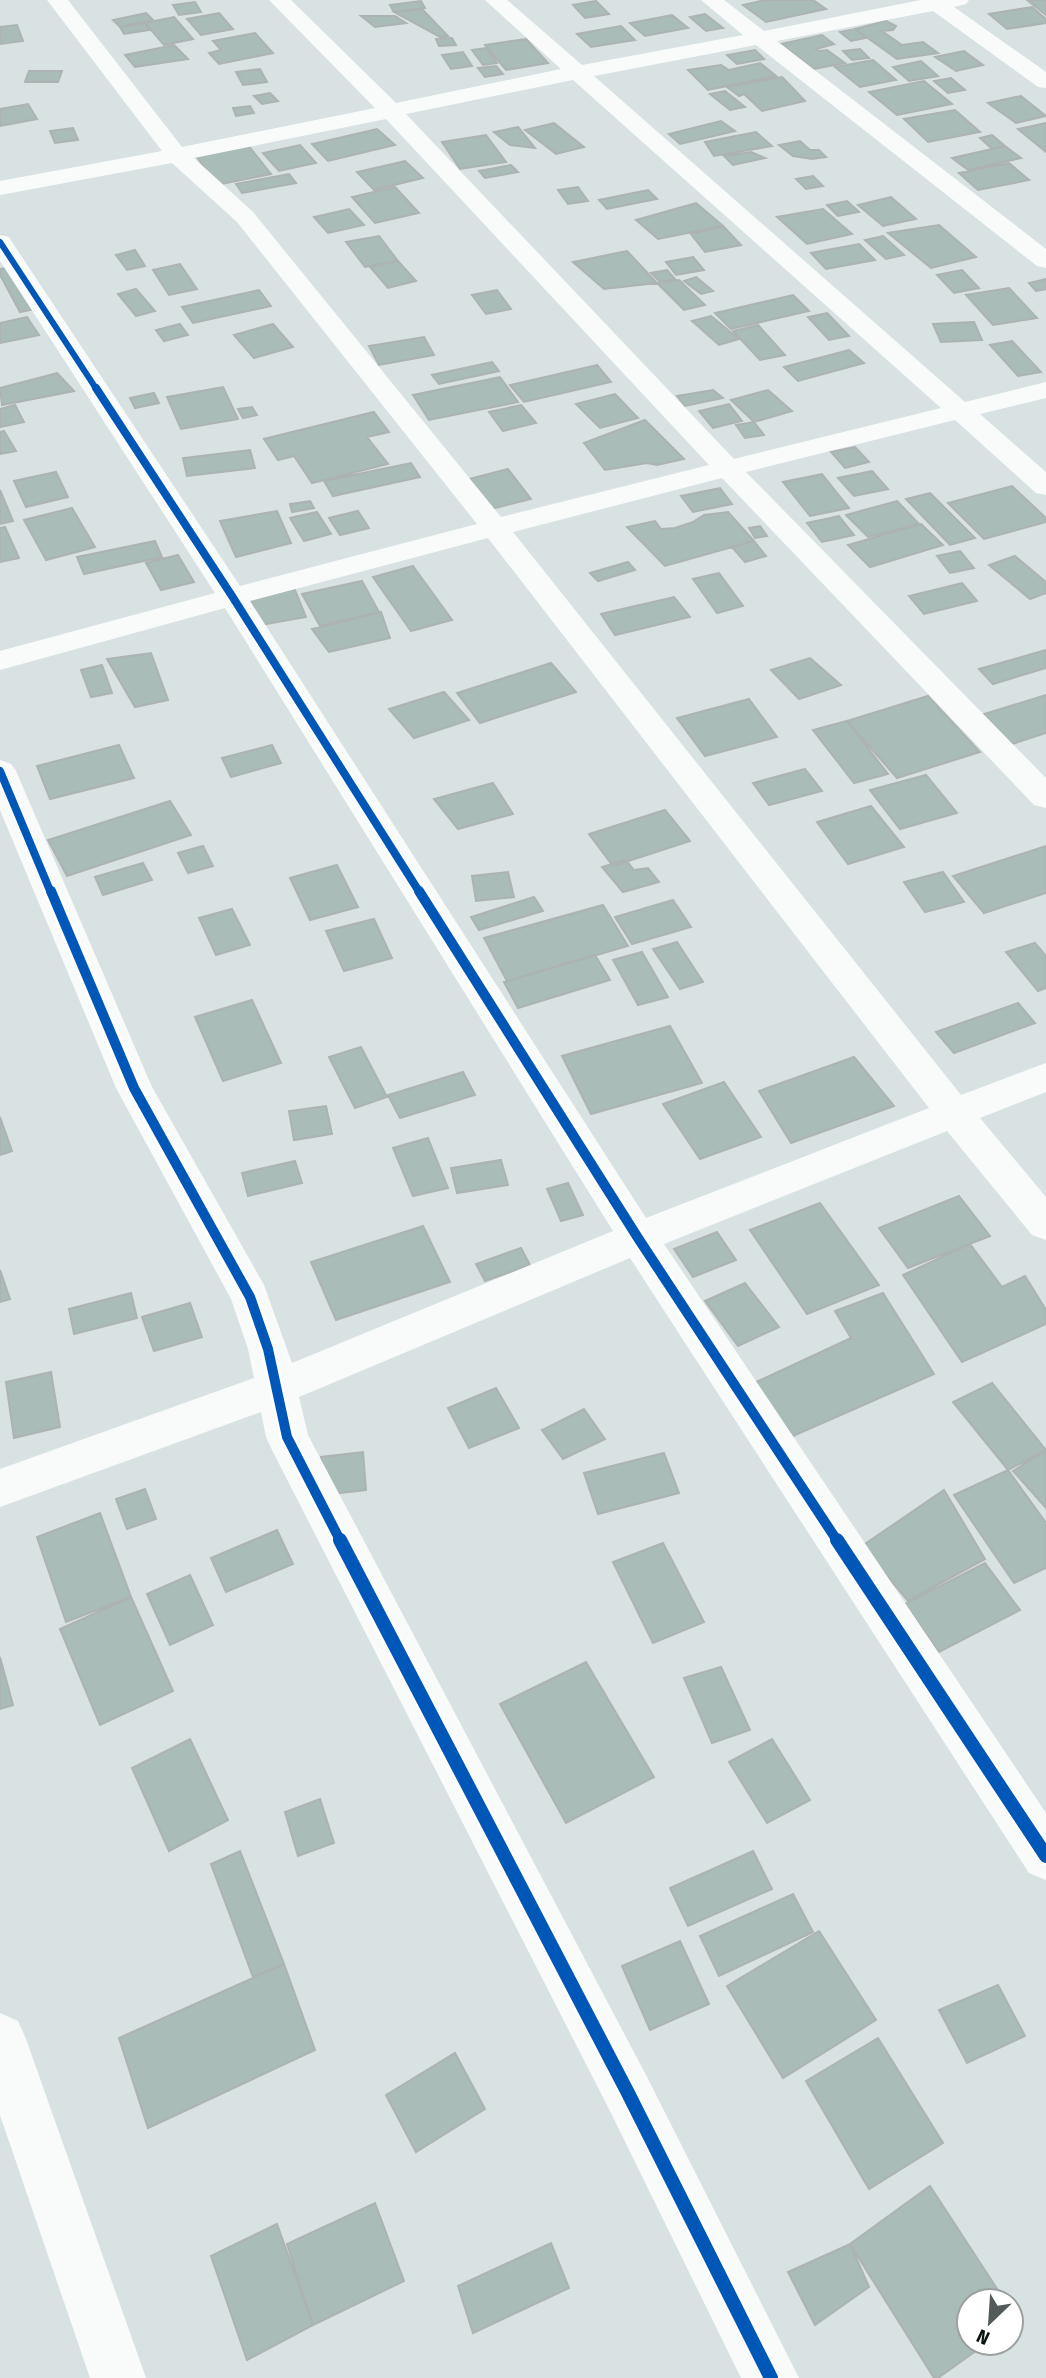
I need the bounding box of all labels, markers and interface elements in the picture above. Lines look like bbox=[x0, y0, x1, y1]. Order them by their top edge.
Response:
north arrow bbox=[955, 2287, 1025, 2357]
text: N bbox=[973, 2324, 993, 2350]

